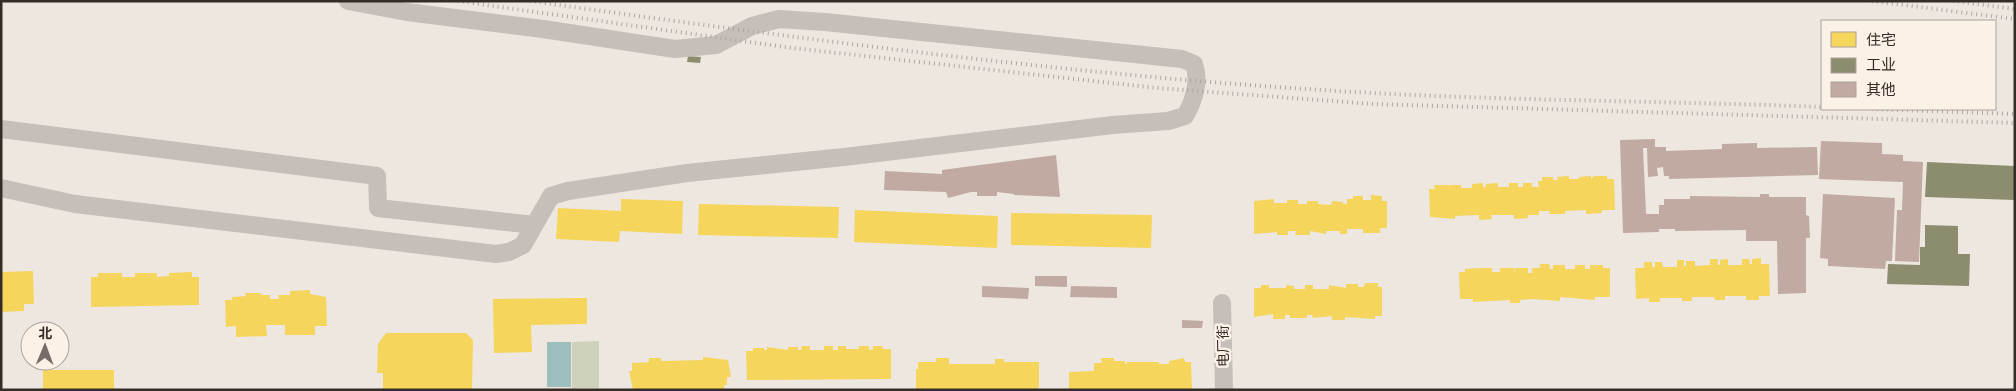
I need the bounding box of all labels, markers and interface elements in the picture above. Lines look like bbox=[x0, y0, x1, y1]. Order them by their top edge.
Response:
legend bbox=[1821, 20, 1996, 110]
text: 住宅 bbox=[1866, 31, 1896, 48]
text: 工业 bbox=[1866, 56, 1896, 73]
text: 其他 bbox=[1866, 81, 1896, 98]
north arrow bbox=[20, 321, 70, 371]
text: 北 bbox=[38, 325, 52, 341]
street label: 电厂街 bbox=[1215, 325, 1231, 367]

